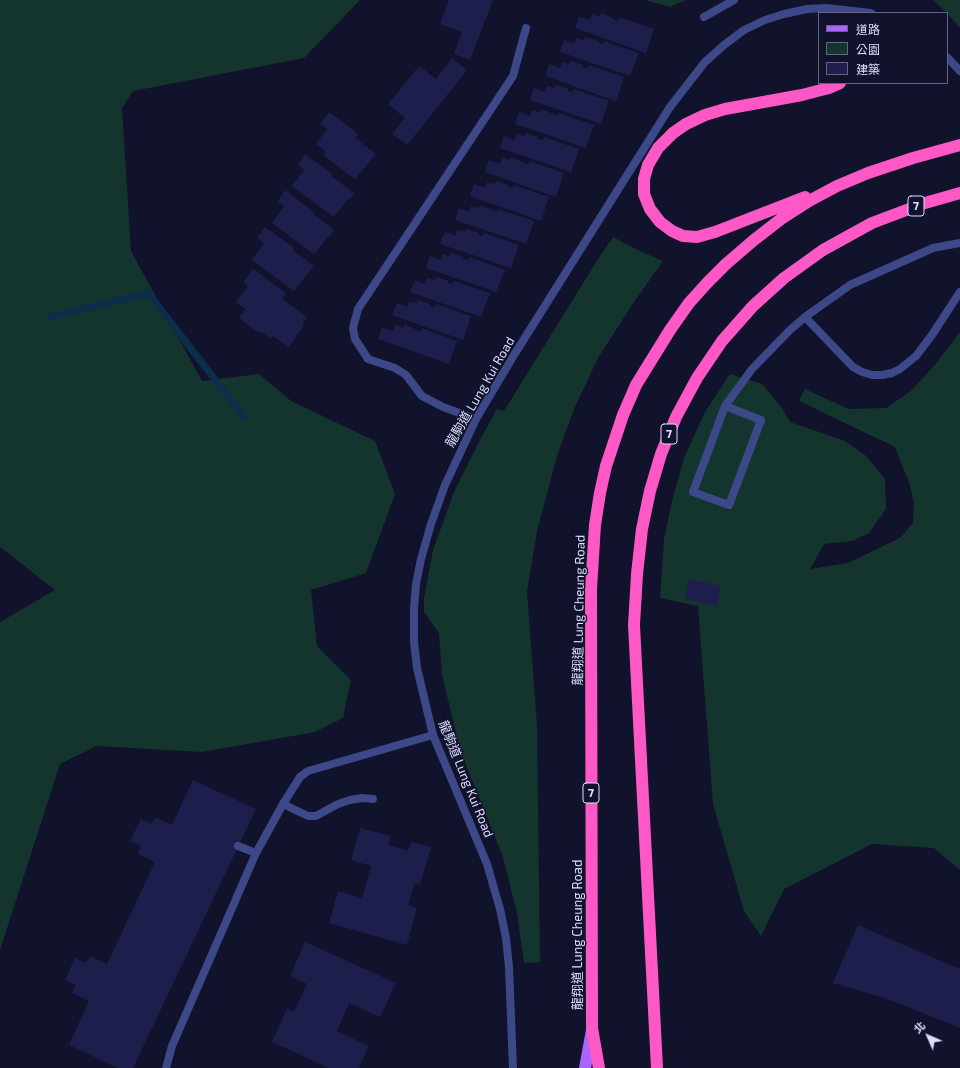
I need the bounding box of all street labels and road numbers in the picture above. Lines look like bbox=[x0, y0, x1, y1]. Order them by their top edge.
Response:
road number: 7 bbox=[908, 196, 924, 216]
street label: 龍駒道 Lung Kui Road bbox=[442, 334, 518, 450]
road number: 7 bbox=[661, 424, 677, 444]
street label: 龍翔道 Lung Cheung Road bbox=[570, 535, 588, 685]
street label: 龍駒道 Lung Kui Road bbox=[435, 718, 497, 840]
road number: 7 bbox=[583, 783, 599, 803]
street label: 龍翔道 Lung Cheung Road bbox=[570, 860, 586, 1010]

